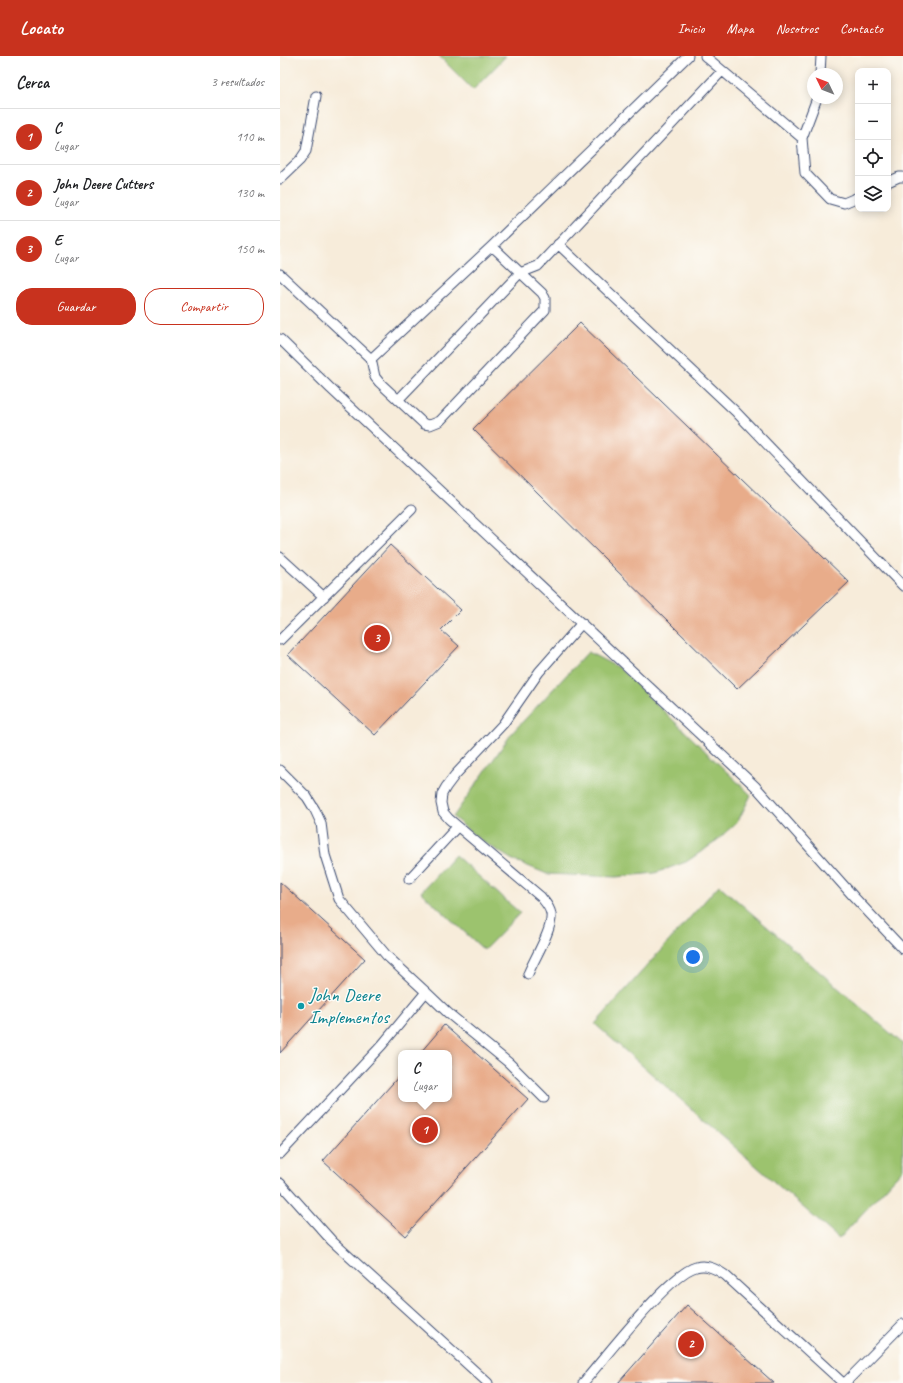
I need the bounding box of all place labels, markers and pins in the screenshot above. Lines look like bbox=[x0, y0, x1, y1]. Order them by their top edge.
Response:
pin: 3 bbox=[364, 623, 390, 653]
place label: John Deere Implementos bbox=[308, 983, 391, 1029]
marker: John Deere Implementos bbox=[296, 1001, 306, 1011]
pin: 1 bbox=[412, 1115, 438, 1145]
pin: 2 bbox=[678, 1329, 704, 1359]

